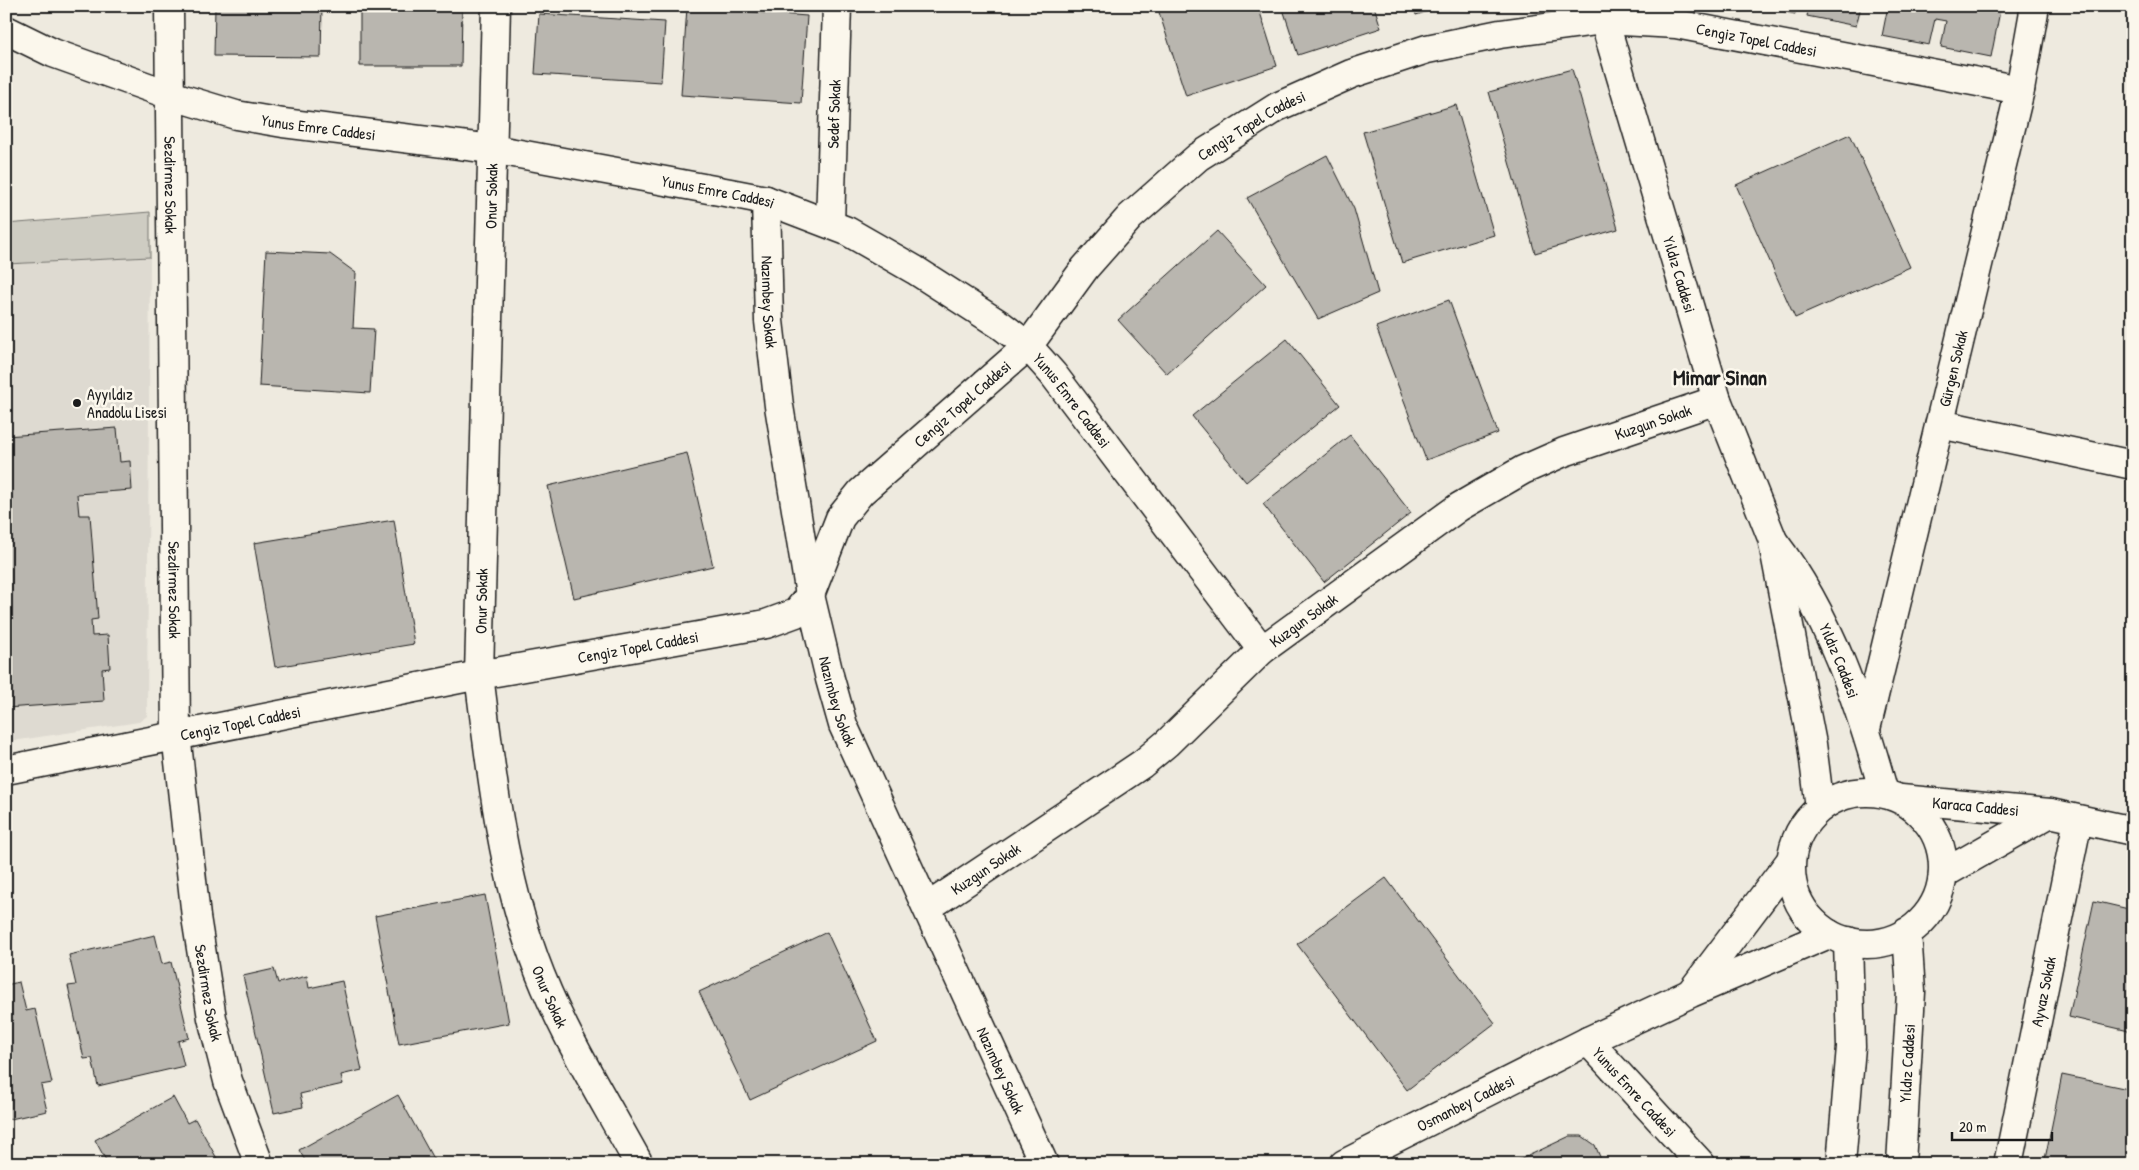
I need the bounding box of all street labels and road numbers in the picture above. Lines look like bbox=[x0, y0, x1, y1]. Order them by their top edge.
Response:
street label: Cengiz Topel Caddesi bbox=[1694, 17, 1819, 62]
street label: Sedef Sokak bbox=[821, 79, 846, 149]
street label: Cengiz Topel Caddesi bbox=[1193, 85, 1309, 166]
street label: Yunus Emre Caddesi bbox=[260, 109, 377, 145]
street label: Sezdirmez Sokak bbox=[159, 136, 182, 234]
street label: Onur Sokak bbox=[479, 163, 503, 229]
street label: Yunus Emre Caddesi bbox=[660, 170, 778, 213]
street label: Yıldız Caddesi bbox=[1658, 233, 1702, 315]
street label: Nazımbey Sokak bbox=[756, 255, 783, 350]
street label: Gürgen Sokak bbox=[1933, 327, 1973, 409]
street label: Yunus Emre Caddesi bbox=[1028, 348, 1116, 452]
street label: Cengiz Topel Caddesi bbox=[909, 355, 1015, 452]
street label: Kuzgun Sokak bbox=[1612, 398, 1694, 445]
street label: Sezdirmez Sokak bbox=[163, 541, 186, 639]
street label: Onur Sokak bbox=[469, 568, 493, 634]
street label: Kuzgun Sokak bbox=[1265, 588, 1342, 652]
street label: Yıldız Caddesi bbox=[1814, 620, 1865, 701]
street label: Cengiz Topel Caddesi bbox=[576, 625, 700, 668]
street label: Nazımbey Sokak bbox=[814, 654, 862, 750]
street label: Cengiz Topel Caddesi bbox=[178, 700, 303, 746]
street label: Karaca Caddesi bbox=[1931, 791, 2020, 821]
street label: Kuzgun Sokak bbox=[946, 837, 1025, 900]
street label: Sezdirmez Sokak bbox=[190, 943, 229, 1044]
street label: Ayvaz Sokak bbox=[2025, 954, 2061, 1029]
street label: Onur Sokak bbox=[527, 962, 574, 1032]
street label: Nazımbey Sokak bbox=[972, 1023, 1031, 1117]
street label: Yıldız Caddesi bbox=[1894, 1023, 1920, 1103]
street label: Yunus Emre Caddesi bbox=[1588, 1042, 1682, 1142]
street label: Osmanbey Caddesi bbox=[1413, 1069, 1518, 1137]

